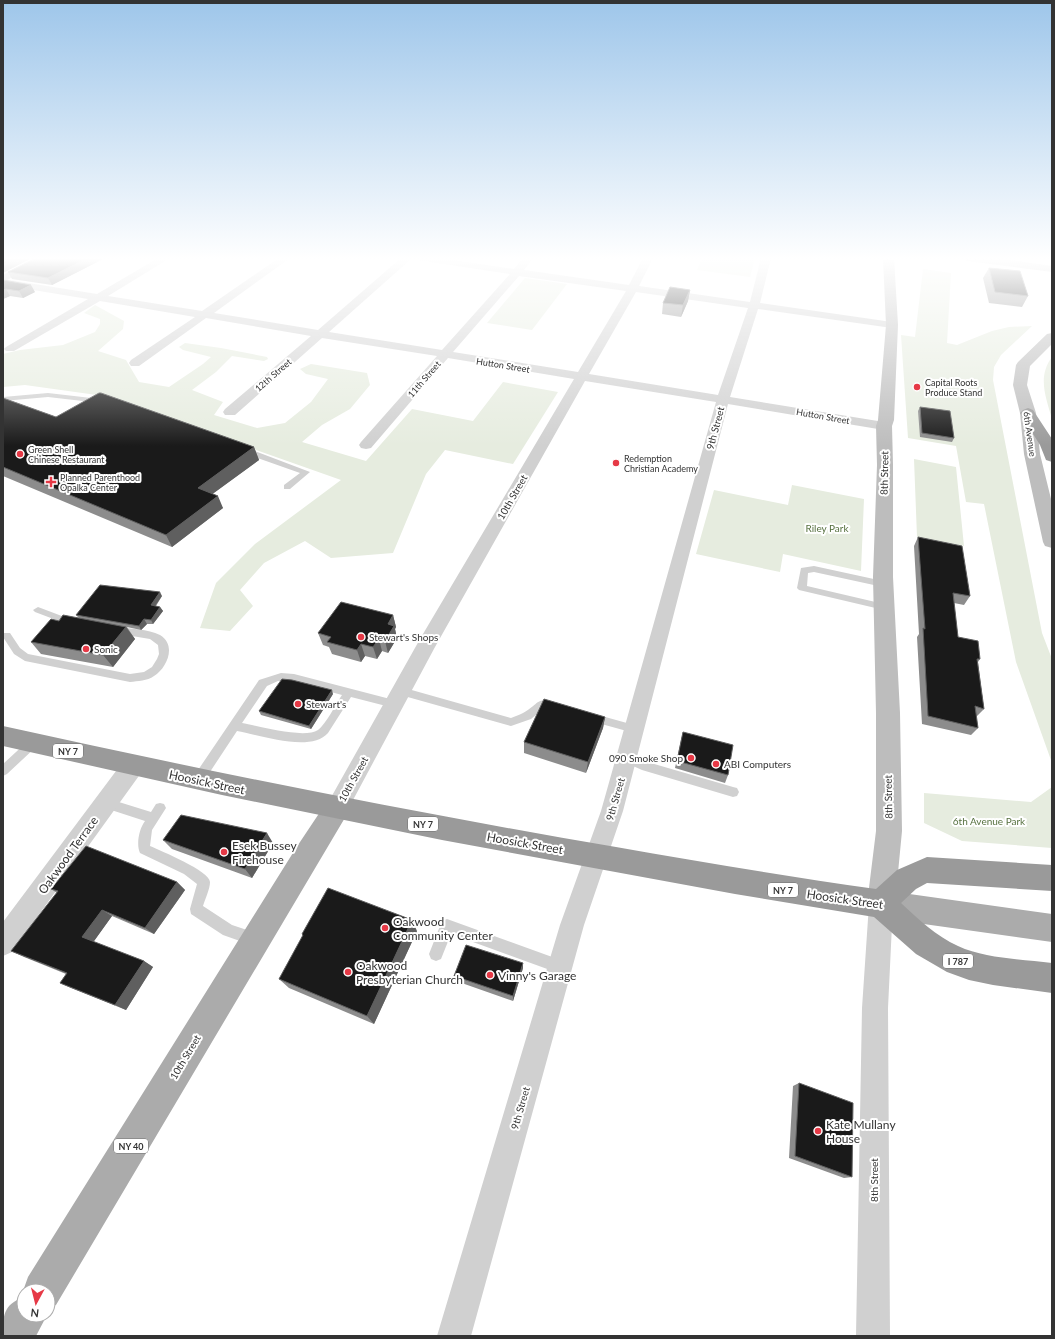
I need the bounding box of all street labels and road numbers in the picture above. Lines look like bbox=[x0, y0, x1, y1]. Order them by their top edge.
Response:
street label: Hutton Street bbox=[475, 355, 531, 375]
street label: 12th Street bbox=[253, 356, 294, 394]
street label: 11th Street bbox=[405, 358, 443, 399]
street label: 9th Street bbox=[704, 405, 727, 451]
street label: Hutton Street bbox=[795, 406, 851, 426]
street label: 6th Avenue bbox=[1021, 411, 1039, 457]
street label: 8th Street bbox=[878, 451, 890, 495]
street label: 10th Street bbox=[494, 472, 530, 522]
road number: NY 7 bbox=[53, 744, 83, 758]
street label: 10th Street bbox=[336, 754, 370, 804]
street label: Hoosick Street bbox=[168, 767, 247, 798]
street label: 8th Street bbox=[882, 775, 894, 819]
street label: 9th Street bbox=[603, 776, 627, 822]
street label: Oakwood Terrace bbox=[35, 813, 101, 897]
road number: NY 7 bbox=[408, 817, 438, 831]
street label: Hoosick Street bbox=[486, 829, 565, 857]
road number: NY 7 bbox=[768, 883, 798, 897]
street label: Hoosick Street bbox=[806, 886, 885, 912]
road number: I 787 bbox=[943, 954, 973, 968]
street label: 10th Street bbox=[167, 1032, 203, 1081]
street label: 9th Street bbox=[508, 1085, 532, 1131]
road number: NY 40 bbox=[114, 1139, 148, 1153]
street label: 8th Street bbox=[868, 1158, 880, 1202]

